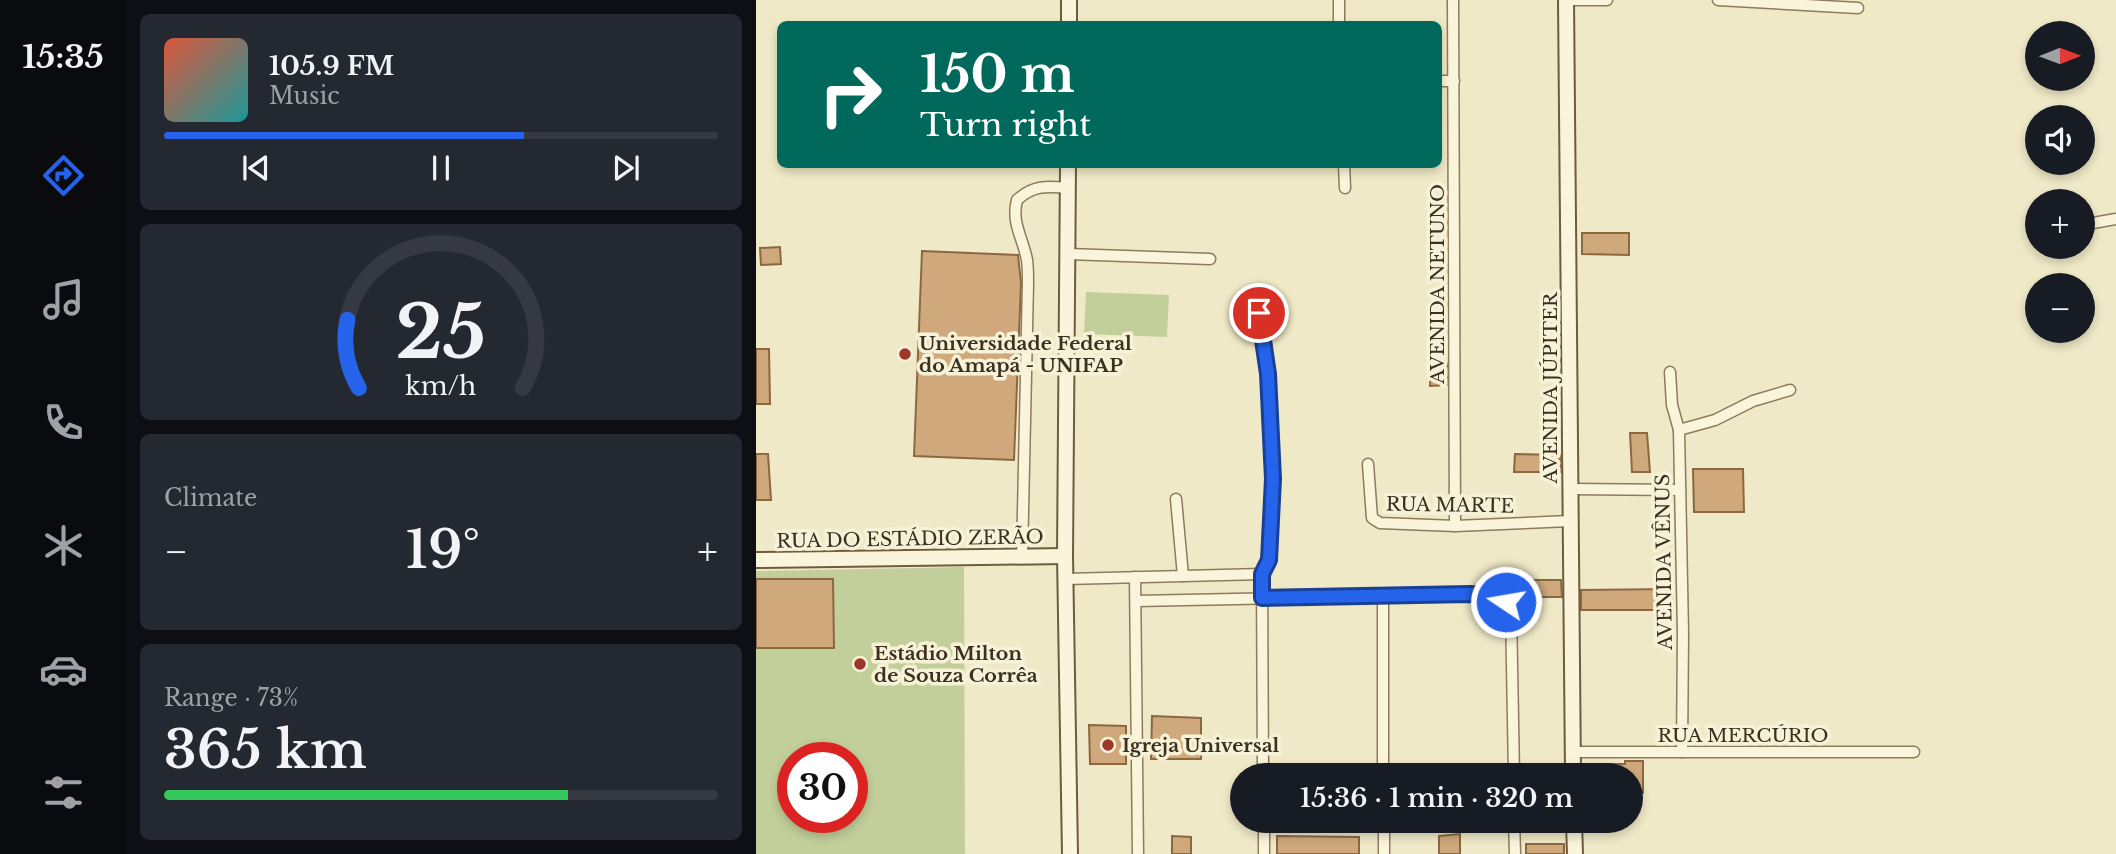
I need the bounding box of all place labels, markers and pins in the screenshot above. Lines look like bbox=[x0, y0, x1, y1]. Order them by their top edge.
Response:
pin bbox=[1229, 283, 1289, 343]
place label: Universidade Federal do Amapá - UNIFAP bbox=[919, 332, 1132, 377]
marker: Universidade Federal do Amapá - UNIFAP bbox=[897, 346, 913, 362]
place label: Estádio Milton de Souza Corrêa bbox=[874, 642, 1038, 687]
marker: Estádio Milton de Souza Corrêa bbox=[852, 656, 868, 672]
place label: Igreja Universal bbox=[1122, 734, 1280, 757]
marker: Igreja Universal bbox=[1100, 737, 1116, 753]

